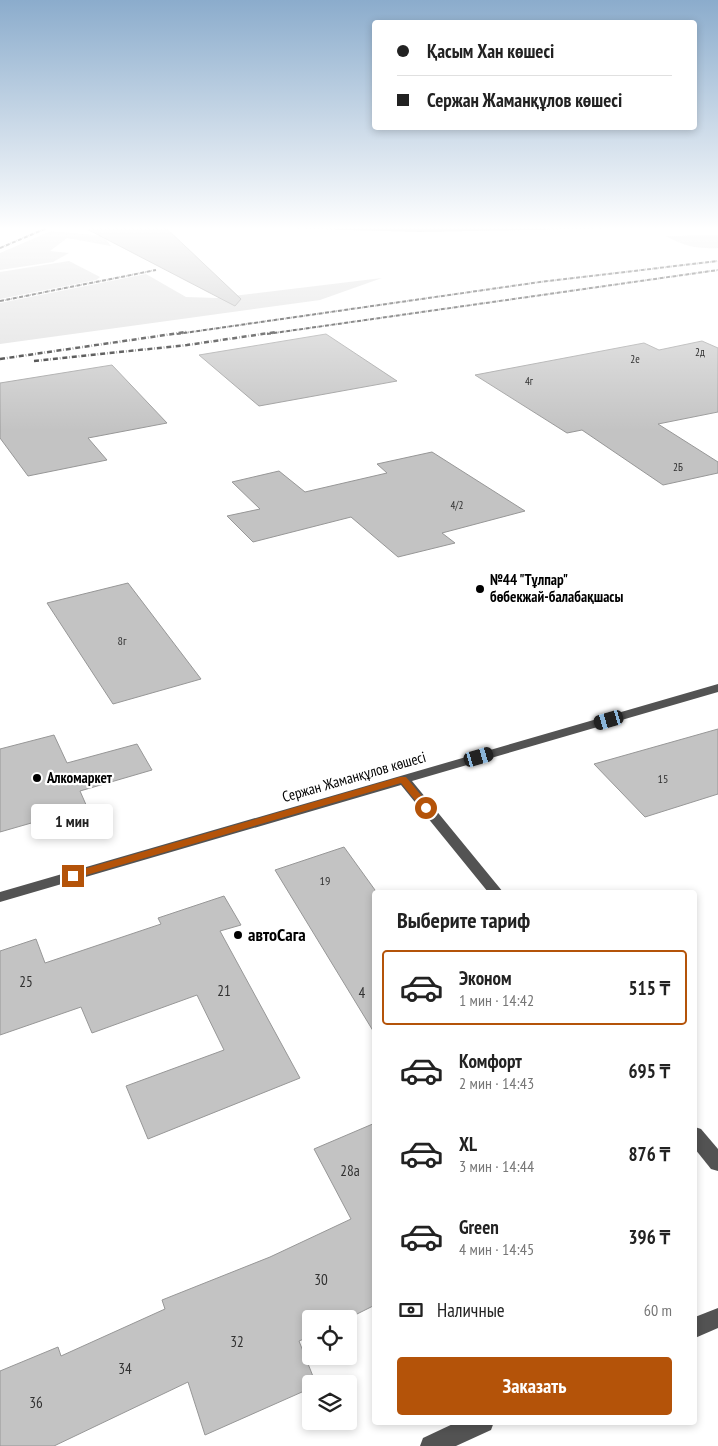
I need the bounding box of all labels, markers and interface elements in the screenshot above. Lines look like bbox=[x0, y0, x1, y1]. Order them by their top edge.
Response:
text: Қасым Хан көшесі bbox=[427, 39, 554, 63]
text: Сержан Жаманқұлов көшесі bbox=[427, 88, 622, 112]
house number: 2д bbox=[695, 345, 705, 359]
house number: 2е bbox=[630, 352, 640, 366]
house number: 4г bbox=[525, 374, 534, 388]
house number: 2Б bbox=[673, 460, 683, 474]
house number: 4/2 bbox=[450, 498, 464, 512]
place label: №44 "Тұлпар" бөбекжай-балабақшасы bbox=[490, 570, 624, 606]
marker: №44 "Тұлпар" бөбекжай-балабақшасы bbox=[474, 583, 486, 595]
house number: 8г bbox=[118, 633, 127, 648]
car bbox=[592, 709, 625, 731]
car bbox=[462, 746, 495, 768]
street label: Сержан Жаманқұлов көшесі bbox=[280, 747, 428, 806]
place label: Алкомаркет bbox=[46, 768, 113, 787]
house number: 15 bbox=[658, 771, 668, 786]
marker: Алкомаркет bbox=[31, 772, 43, 784]
route start bbox=[415, 797, 437, 819]
callout: 1 мин bbox=[32, 804, 114, 838]
text: 1 мин bbox=[55, 811, 89, 831]
route end bbox=[62, 865, 84, 887]
house number: 19 bbox=[320, 873, 330, 888]
text: Выберите тариф bbox=[397, 906, 530, 934]
place label: автоСага bbox=[248, 923, 306, 946]
marker: автоСага bbox=[232, 929, 244, 941]
icon: car bbox=[399, 965, 444, 1010]
text: Эконом bbox=[459, 966, 512, 990]
house number: 25 bbox=[19, 972, 33, 991]
text: 515 ₸ bbox=[628, 976, 670, 1000]
house number: 21 bbox=[217, 981, 231, 1000]
house number: 4 bbox=[359, 983, 366, 1002]
text: 1 мин · 14:42 bbox=[459, 990, 534, 1010]
icon: car bbox=[399, 1048, 444, 1093]
text: Комфорт bbox=[459, 1049, 522, 1073]
text: 695 ₸ bbox=[628, 1059, 670, 1083]
text: 2 мин · 14:43 bbox=[459, 1073, 534, 1093]
icon: car bbox=[399, 1131, 444, 1176]
text: XL bbox=[459, 1132, 477, 1156]
text: 876 ₸ bbox=[628, 1142, 670, 1166]
text: 3 мин · 14:44 bbox=[459, 1156, 534, 1176]
house number: 28а bbox=[340, 1161, 360, 1180]
icon: car bbox=[399, 1214, 444, 1259]
text: Green bbox=[459, 1215, 499, 1239]
text: 396 ₸ bbox=[628, 1225, 670, 1249]
text: 4 мин · 14:45 bbox=[459, 1239, 534, 1259]
house number: 30 bbox=[314, 1270, 328, 1289]
icon: cash bbox=[397, 1296, 425, 1324]
text: Наличные bbox=[437, 1298, 505, 1322]
text: 60 m bbox=[644, 1300, 672, 1320]
map controls bbox=[302, 1310, 357, 1430]
button: locate bbox=[302, 1310, 357, 1365]
house number: 32 bbox=[230, 1332, 244, 1351]
button: Заказать bbox=[397, 1357, 672, 1415]
house number: 34 bbox=[118, 1359, 132, 1378]
button: layers bbox=[302, 1375, 357, 1430]
house number: 36 bbox=[29, 1393, 43, 1412]

